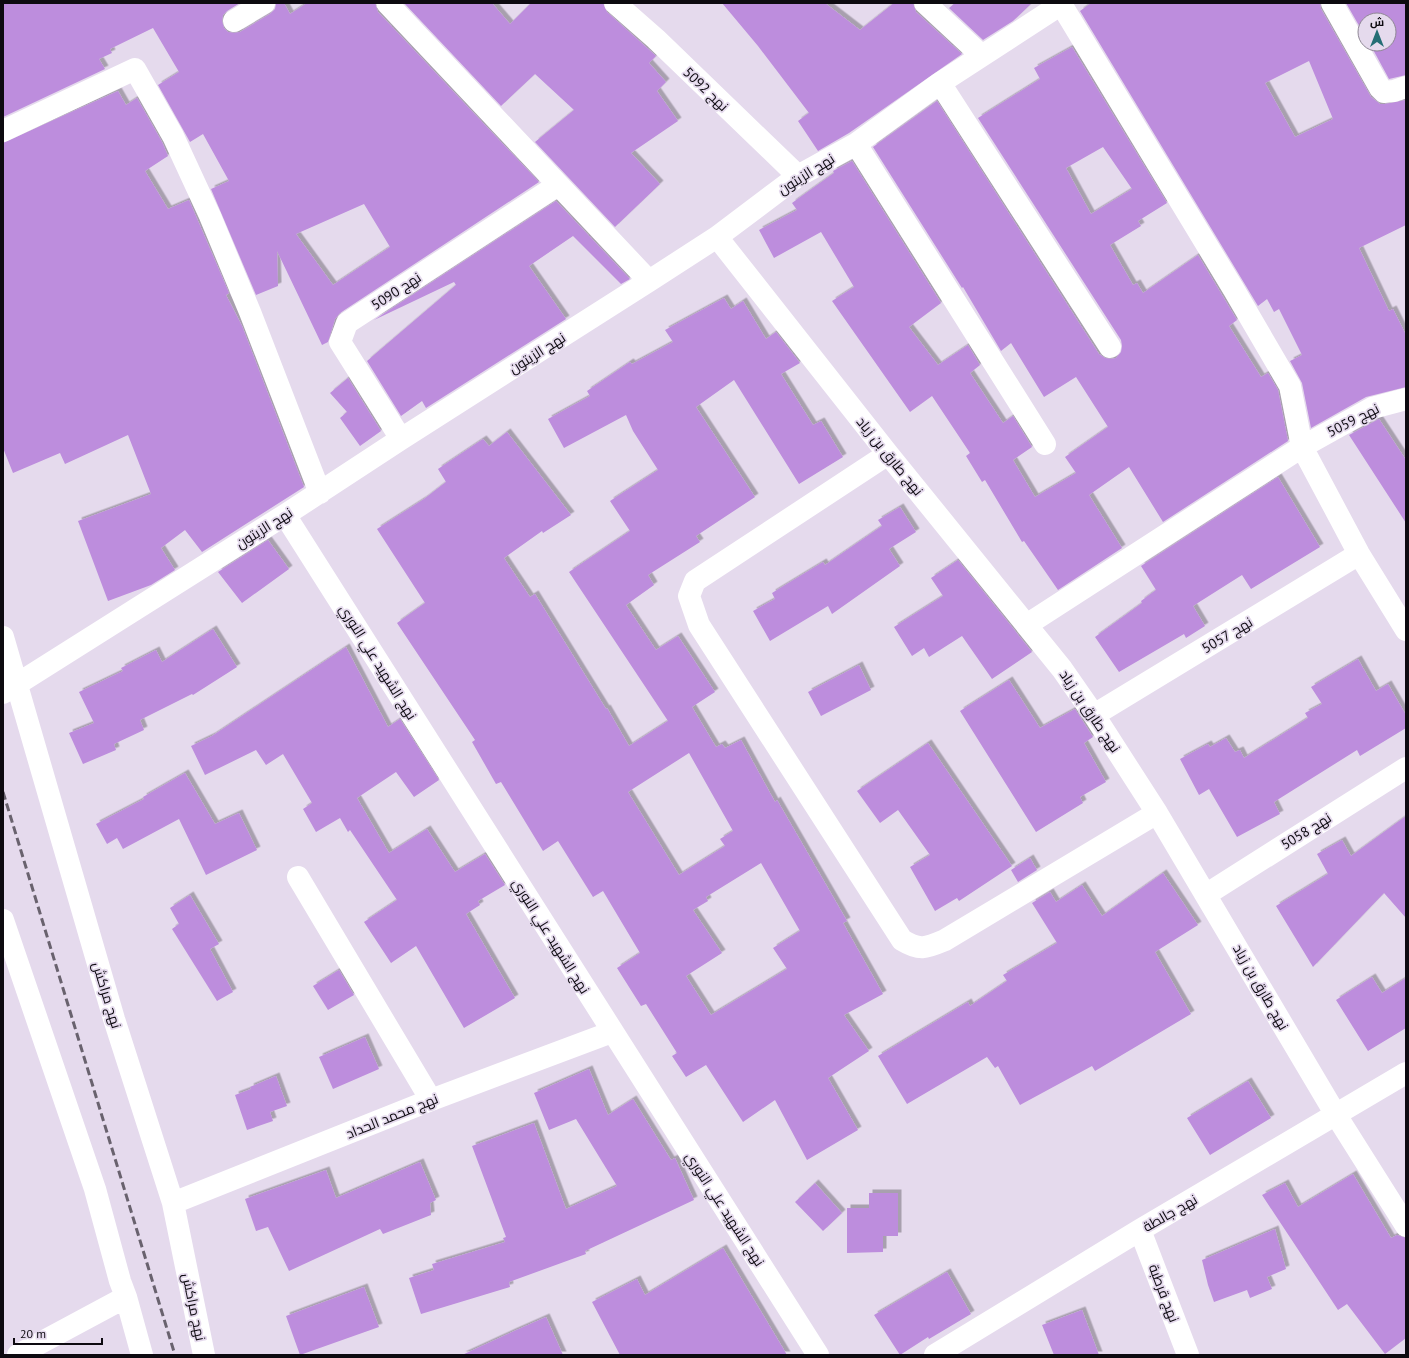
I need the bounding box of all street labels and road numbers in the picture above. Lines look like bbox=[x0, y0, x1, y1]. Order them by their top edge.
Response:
street label: نهج 5092 bbox=[680, 63, 732, 115]
street label: نهج الزيتون bbox=[774, 149, 838, 199]
street label: نهج 5090 bbox=[368, 268, 424, 314]
street label: نهج الزيتون bbox=[505, 328, 569, 378]
street label: نهج 5059 bbox=[1324, 399, 1382, 441]
street label: نهج طارق بن زياد bbox=[853, 413, 927, 499]
street label: نهج الزيتون bbox=[232, 503, 296, 553]
street label: نهج الشهيد علي النوري bbox=[333, 601, 421, 725]
street label: نهج 5057 bbox=[1198, 613, 1256, 657]
street label: نهج طارق بن زياد bbox=[1056, 666, 1124, 756]
street label: نهج 5058 bbox=[1277, 809, 1335, 853]
street label: نهج الشهيد علي النوري bbox=[506, 875, 594, 999]
street label: نهج طارق بن زياد bbox=[1229, 941, 1293, 1033]
street label: نهج مراكش bbox=[88, 960, 126, 1030]
street label: نهج محمد الحداد bbox=[343, 1089, 441, 1143]
street label: نهج الشهيد علي النوري bbox=[679, 1149, 769, 1271]
street label: نهج جالطة bbox=[1140, 1190, 1200, 1236]
street label: نهج قرطبة bbox=[1145, 1261, 1183, 1325]
street label: نهج مراكش bbox=[178, 1272, 210, 1342]

